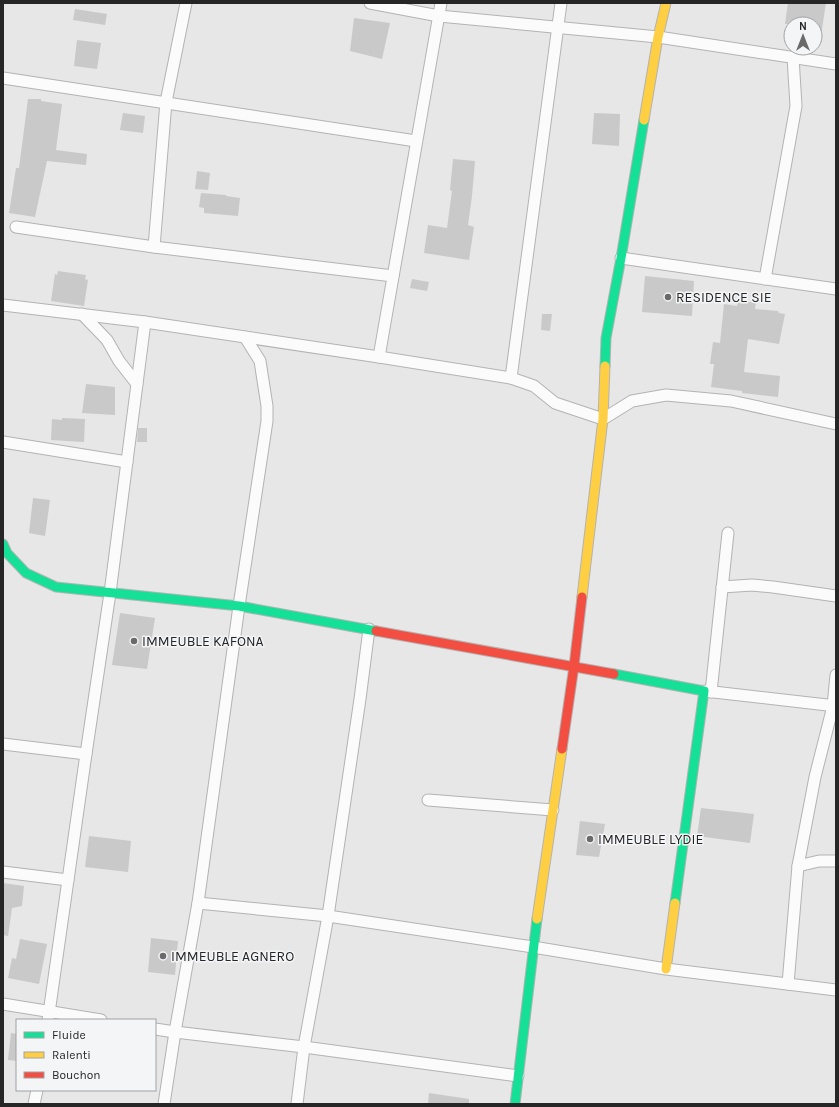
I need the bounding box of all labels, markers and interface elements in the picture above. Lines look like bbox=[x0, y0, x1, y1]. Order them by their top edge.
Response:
north arrow bbox=[783, 16, 823, 56]
text: N bbox=[799, 20, 807, 33]
place label: RESIDENCE SIE bbox=[676, 289, 772, 306]
marker: RESIDENCE SIE bbox=[663, 292, 673, 302]
place label: IMMEUBLE KAFONA bbox=[142, 633, 264, 650]
marker: IMMEUBLE KAFONA bbox=[129, 636, 139, 646]
place label: IMMEUBLE LYDIE bbox=[598, 831, 703, 848]
marker: IMMEUBLE LYDIE bbox=[585, 834, 595, 844]
place label: IMMEUBLE AGNERO bbox=[171, 948, 294, 965]
marker: IMMEUBLE AGNERO bbox=[158, 951, 168, 961]
legend bbox=[16, 1019, 156, 1091]
text: Fluide bbox=[52, 1028, 86, 1042]
text: Ralenti bbox=[52, 1048, 91, 1062]
text: Bouchon bbox=[52, 1068, 101, 1082]

